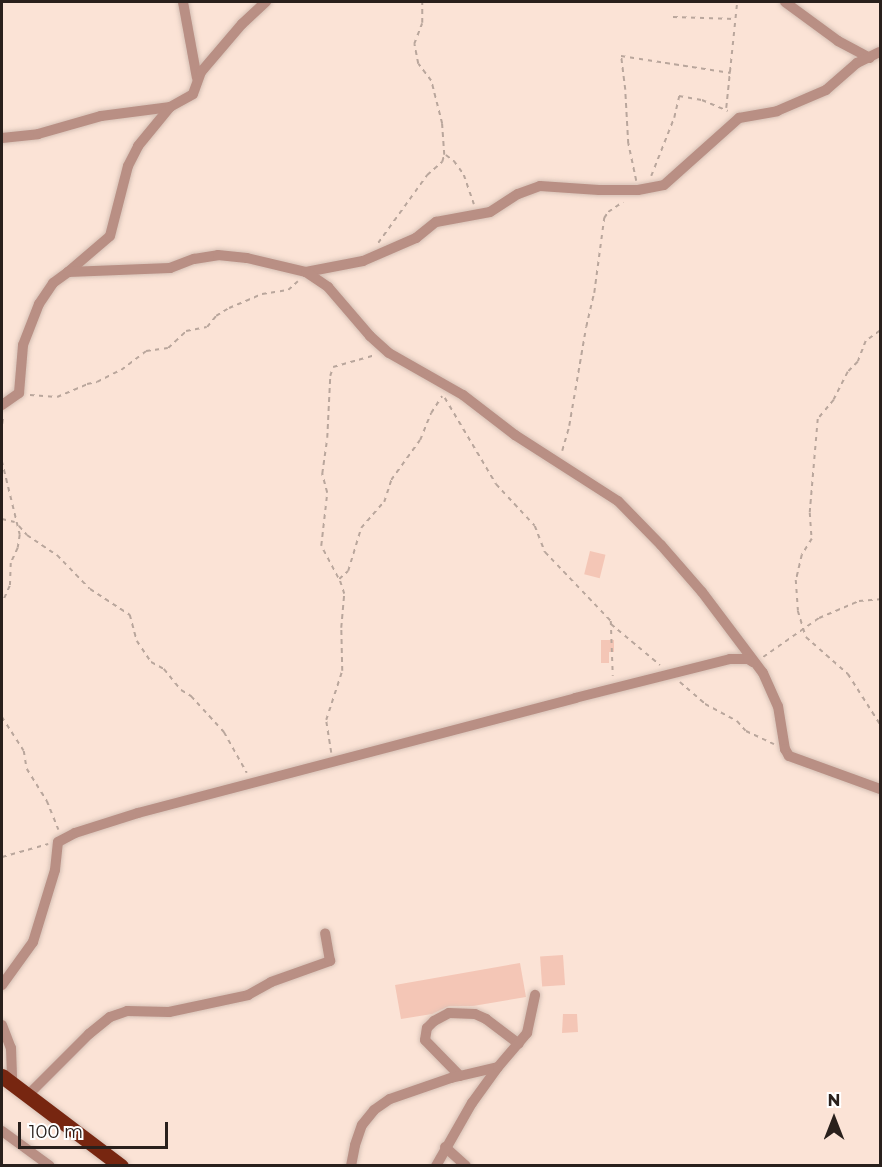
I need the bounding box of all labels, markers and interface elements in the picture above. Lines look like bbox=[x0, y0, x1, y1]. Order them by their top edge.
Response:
north arrow bbox=[804, 1089, 864, 1149]
text: N bbox=[828, 1091, 840, 1110]
scale bar bbox=[21, 1110, 171, 1148]
text: 100 m bbox=[29, 1121, 83, 1143]

